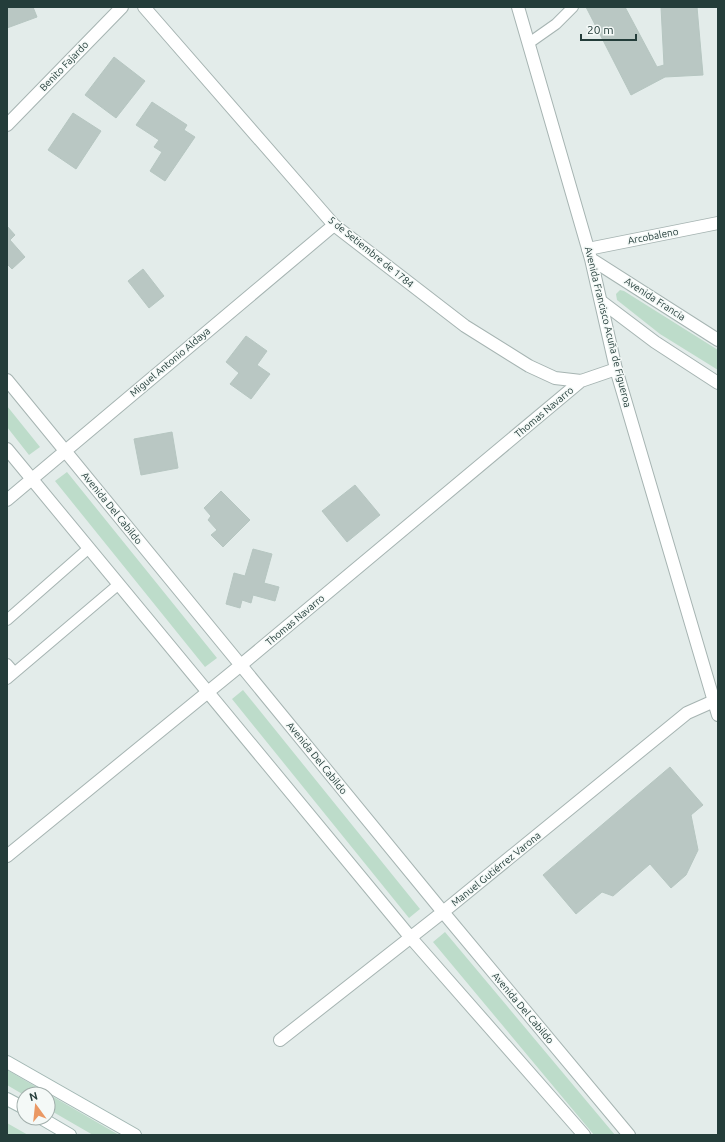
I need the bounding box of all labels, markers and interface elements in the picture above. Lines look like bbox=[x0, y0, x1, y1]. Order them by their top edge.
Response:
scale bar bbox=[581, 16, 636, 42]
text: 20 m bbox=[587, 23, 614, 36]
street label: Benito Fajardo bbox=[37, 39, 91, 93]
street label: 5 de Setiembre de 1784 bbox=[326, 214, 416, 290]
street label: Arcobaleno bbox=[627, 226, 679, 246]
street label: Avenida Francisco Acuña de Figueroa bbox=[583, 246, 633, 408]
street label: Avenida Francia bbox=[623, 275, 687, 323]
street label: Miguel Antonio Aldaya bbox=[128, 325, 212, 399]
street label: Thomas Navarro bbox=[512, 384, 576, 440]
street label: Avenida Del Cabildo bbox=[80, 470, 145, 546]
street label: Thomas Navarro bbox=[263, 592, 327, 648]
street label: Avenida Del Cabildo bbox=[285, 720, 350, 796]
street label: Manuel Gutiérrez Varona bbox=[449, 830, 543, 908]
street label: Avenida Del Cabildo bbox=[490, 970, 556, 1046]
north arrow bbox=[16, 1086, 56, 1126]
text: N bbox=[28, 1089, 39, 1103]

